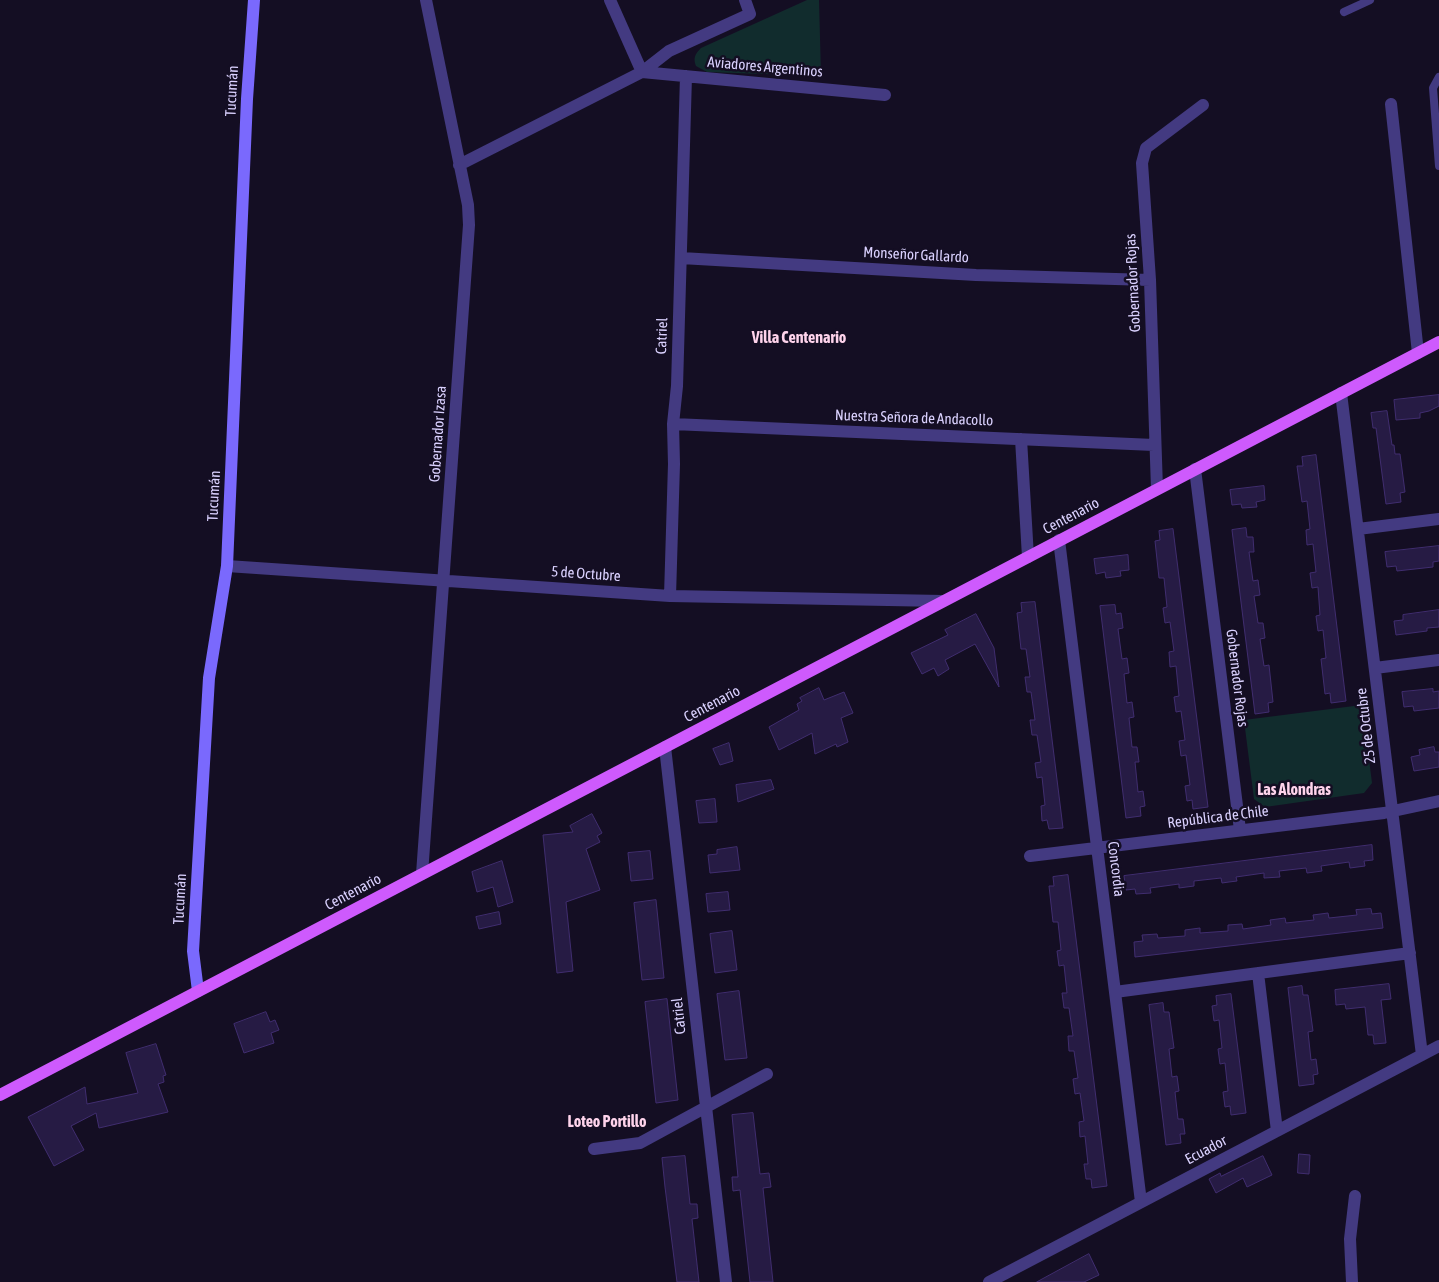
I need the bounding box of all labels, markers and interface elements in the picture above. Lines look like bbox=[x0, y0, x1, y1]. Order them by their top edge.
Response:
street label: Aviadores Argentinos bbox=[707, 53, 823, 81]
street label: Tucumán bbox=[222, 65, 242, 117]
street label: Gobernador Rojas bbox=[1121, 233, 1145, 333]
street label: Monseñor Gallardo bbox=[863, 243, 969, 267]
street label: Catriel bbox=[652, 317, 672, 355]
district label: Villa Centenario bbox=[752, 328, 846, 348]
street label: Gobernador Izasa bbox=[426, 385, 450, 483]
street label: Nuestra Señora de Andacollo bbox=[835, 406, 993, 430]
street label: Tucumán bbox=[204, 470, 224, 522]
street label: Centenario bbox=[1040, 494, 1102, 538]
street label: 5 de Octubre bbox=[551, 563, 621, 585]
street label: Gobernador Rojas bbox=[1222, 628, 1252, 728]
street label: Centenario bbox=[681, 682, 743, 726]
street label: 25 de Octubre bbox=[1352, 687, 1380, 765]
district label: Las Alondras bbox=[1257, 780, 1331, 800]
street label: República de Chile bbox=[1166, 802, 1270, 832]
street label: Concordia bbox=[1104, 840, 1128, 898]
street label: Centenario bbox=[322, 870, 384, 914]
street label: Tucumán bbox=[170, 873, 190, 925]
street label: Catriel bbox=[668, 997, 690, 1035]
district label: Loteo Portillo bbox=[568, 1112, 646, 1132]
street label: Ecuador bbox=[1182, 1132, 1230, 1168]

